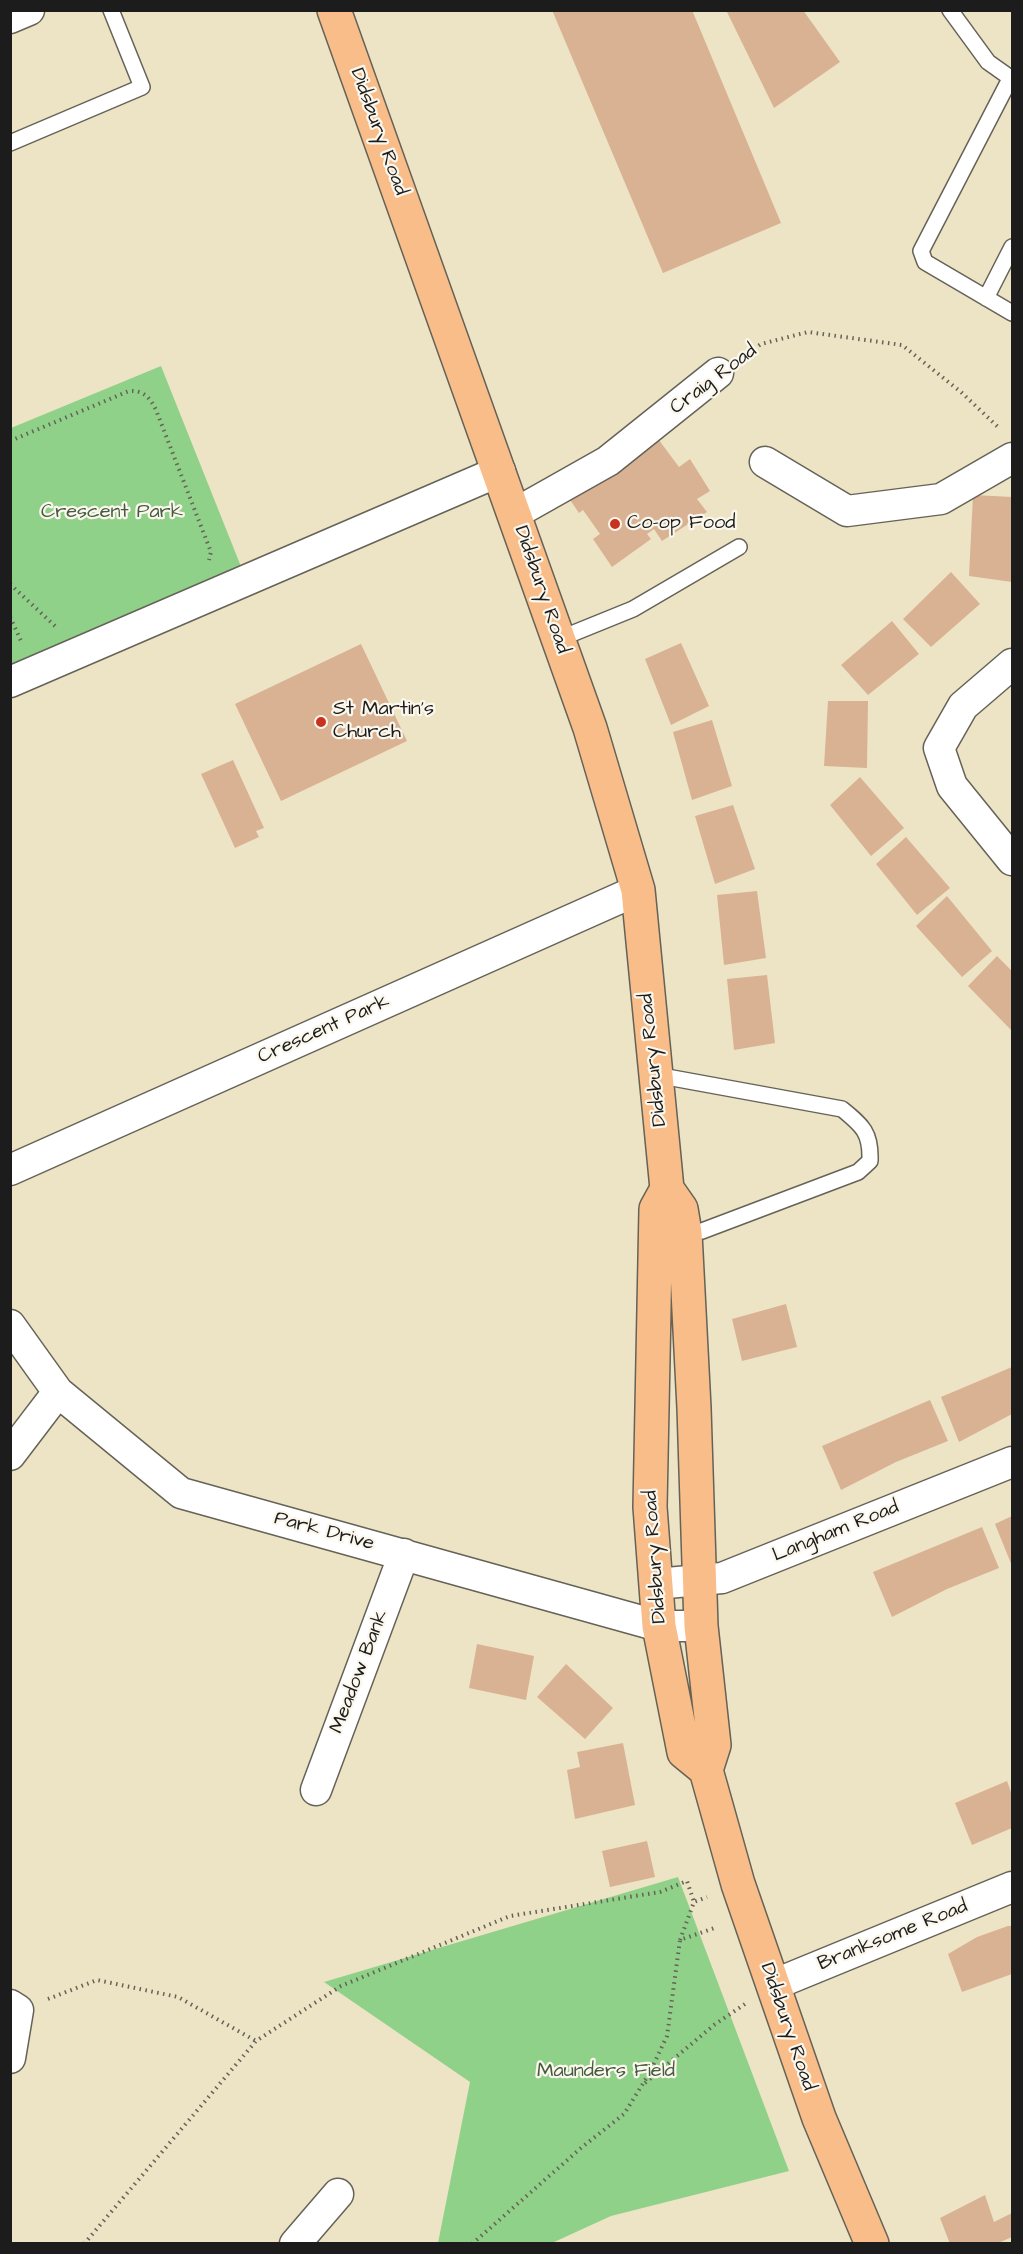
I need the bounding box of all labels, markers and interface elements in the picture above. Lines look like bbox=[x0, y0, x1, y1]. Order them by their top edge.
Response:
street label: Didsbury Road bbox=[344, 65, 412, 199]
street label: Craig Road bbox=[666, 340, 762, 420]
park label: Crescent Park bbox=[41, 501, 183, 525]
place label: Co-op Food bbox=[627, 512, 736, 536]
marker: Co-op Food bbox=[608, 517, 622, 531]
street label: Didsbury Road bbox=[508, 523, 574, 657]
place label: St Martin's Church bbox=[333, 698, 434, 745]
marker: St Martin's Church bbox=[314, 715, 328, 729]
street label: Crescent Park bbox=[254, 990, 394, 1070]
street label: Didsbury Road bbox=[635, 992, 673, 1128]
street label: Didsbury Road bbox=[639, 1490, 673, 1624]
street label: Langham Road bbox=[769, 1496, 903, 1568]
street label: Park Drive bbox=[271, 1507, 377, 1557]
street label: Meadow Bank bbox=[326, 1607, 394, 1737]
street label: Branksome Road bbox=[815, 1895, 971, 1977]
street label: Didsbury Road bbox=[754, 1960, 820, 2094]
park label: Maunders Field bbox=[537, 2060, 675, 2084]

